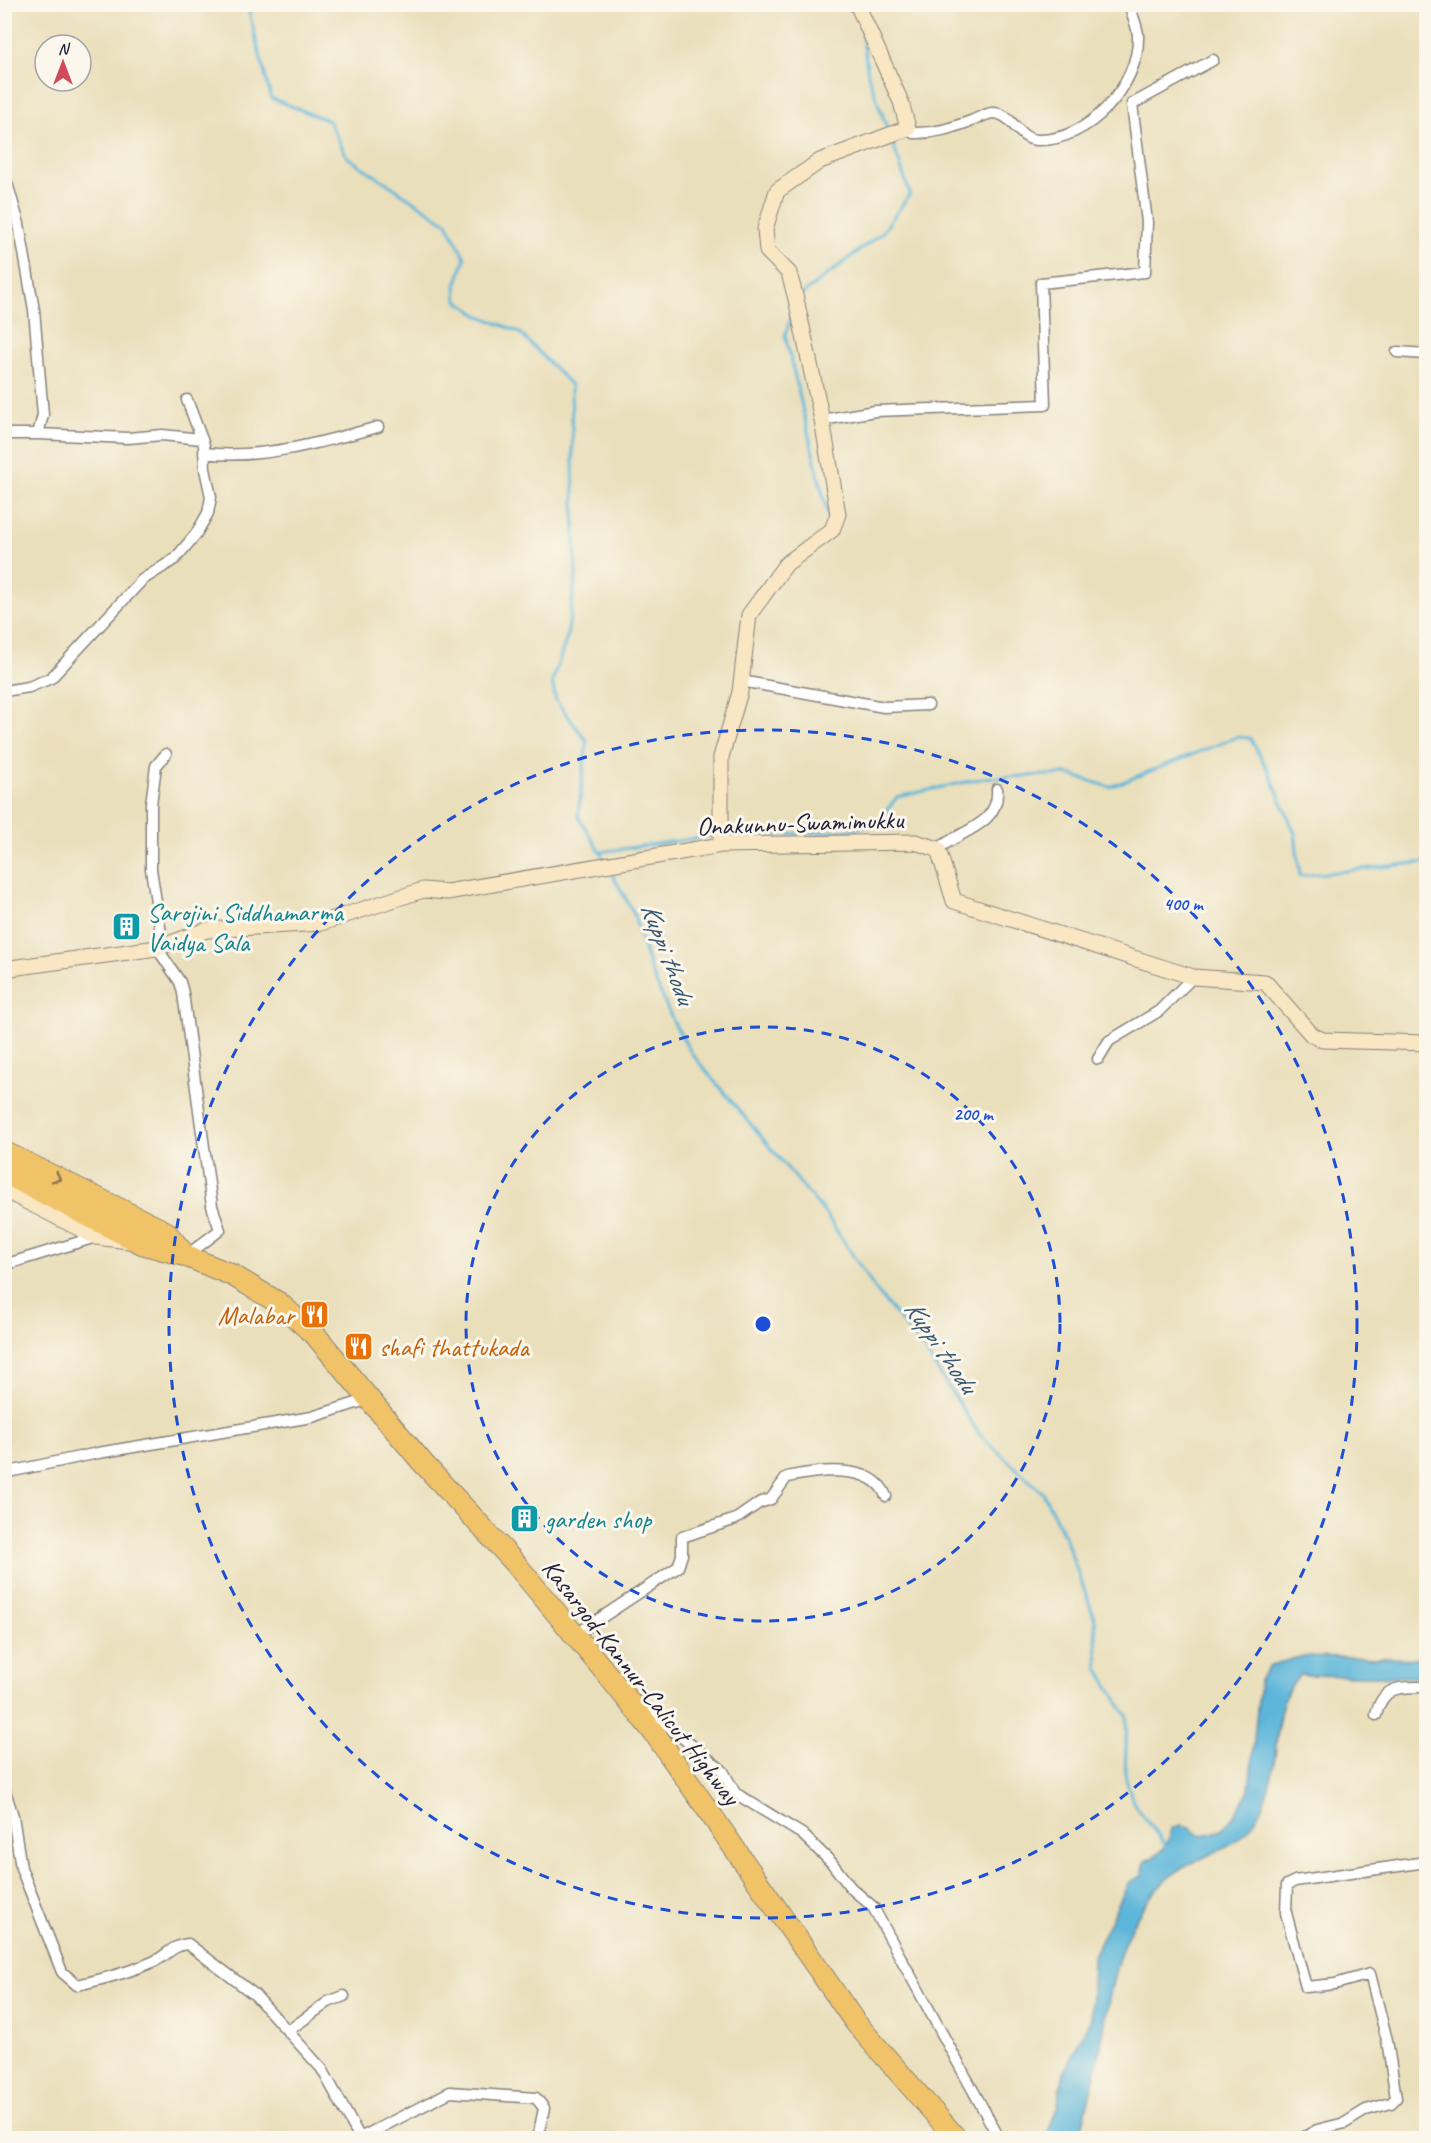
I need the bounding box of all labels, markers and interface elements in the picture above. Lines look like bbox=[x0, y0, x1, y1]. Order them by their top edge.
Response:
north arrow bbox=[33, 33, 93, 93]
text: N bbox=[58, 39, 71, 59]
street label: Onakunnu-Swamimukku bbox=[696, 803, 905, 843]
text: 400 m bbox=[1164, 893, 1204, 915]
place label: Sarojini Siddhamarma Vaidya Sala bbox=[147, 896, 345, 959]
water label: Kuppi thodu bbox=[633, 898, 704, 1012]
building icon: Sarojini Siddhamarma Vaidya Sala bbox=[110, 911, 142, 943]
text: 200 m bbox=[954, 1103, 994, 1125]
one-way arrow bbox=[50, 1171, 61, 1182]
water label: Kuppi thodu bbox=[897, 1293, 987, 1402]
place label: Malabar bbox=[218, 1299, 297, 1332]
restaurant icon: Malabar bbox=[299, 1299, 331, 1331]
centre of rings bbox=[753, 1314, 773, 1334]
restaurant icon: shafi thattukada bbox=[342, 1331, 374, 1363]
place label: shafi thattukada bbox=[379, 1331, 530, 1364]
building icon: garden shop bbox=[508, 1503, 540, 1535]
place label: garden shop bbox=[545, 1503, 652, 1536]
street label: Kasargod-Kannur-Calicut Highway bbox=[535, 1552, 749, 1813]

